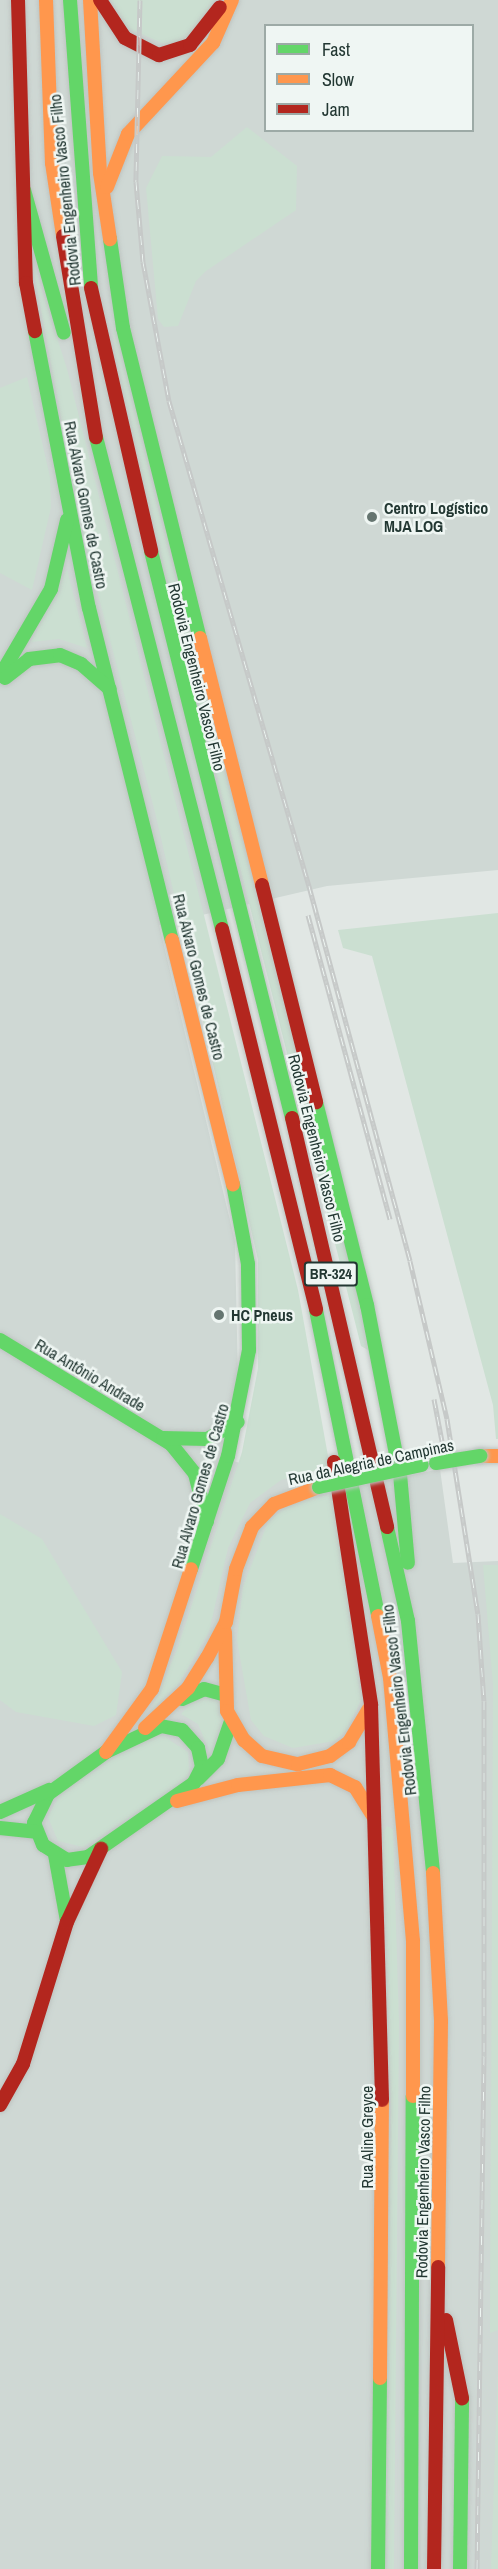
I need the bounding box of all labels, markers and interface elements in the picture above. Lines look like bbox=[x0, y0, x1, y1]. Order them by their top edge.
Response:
legend bbox=[264, 24, 474, 132]
text: Fast bbox=[322, 37, 350, 62]
text: Slow bbox=[322, 67, 354, 92]
street label: Rodovia Engenheiro Vasco Filho bbox=[45, 93, 85, 287]
text: Jam bbox=[322, 97, 350, 122]
street label: Rua Alvaro Gomes de Castro bbox=[60, 419, 112, 591]
place label: Centro Logístico MJA LOG bbox=[384, 498, 488, 536]
marker: Centro Logístico MJA LOG bbox=[365, 510, 379, 524]
street label: Rodovia Engenheiro Vasco Filho bbox=[164, 581, 230, 773]
street label: Rua Alvaro Gomes de Castro bbox=[169, 892, 229, 1062]
street label: Rodovia Engenheiro Vasco Filho bbox=[284, 1052, 350, 1244]
road number: BR-324 bbox=[302, 1262, 360, 1286]
place label: HC Pneus bbox=[231, 1305, 293, 1325]
marker: HC Pneus bbox=[212, 1308, 226, 1322]
street label: Rua Antônio Andrade bbox=[31, 1334, 149, 1416]
street label: Rua Alvaro Gomes de Castro bbox=[167, 1401, 233, 1571]
street label: Rua da Alegria de Campinas bbox=[286, 1435, 456, 1489]
street label: Rodovia Engenheiro Vasco Filho bbox=[378, 1603, 420, 1797]
street label: Rua Aline Greyce bbox=[357, 2085, 377, 2189]
street label: Rodovia Engenheiro Vasco Filho bbox=[412, 2086, 434, 2278]

